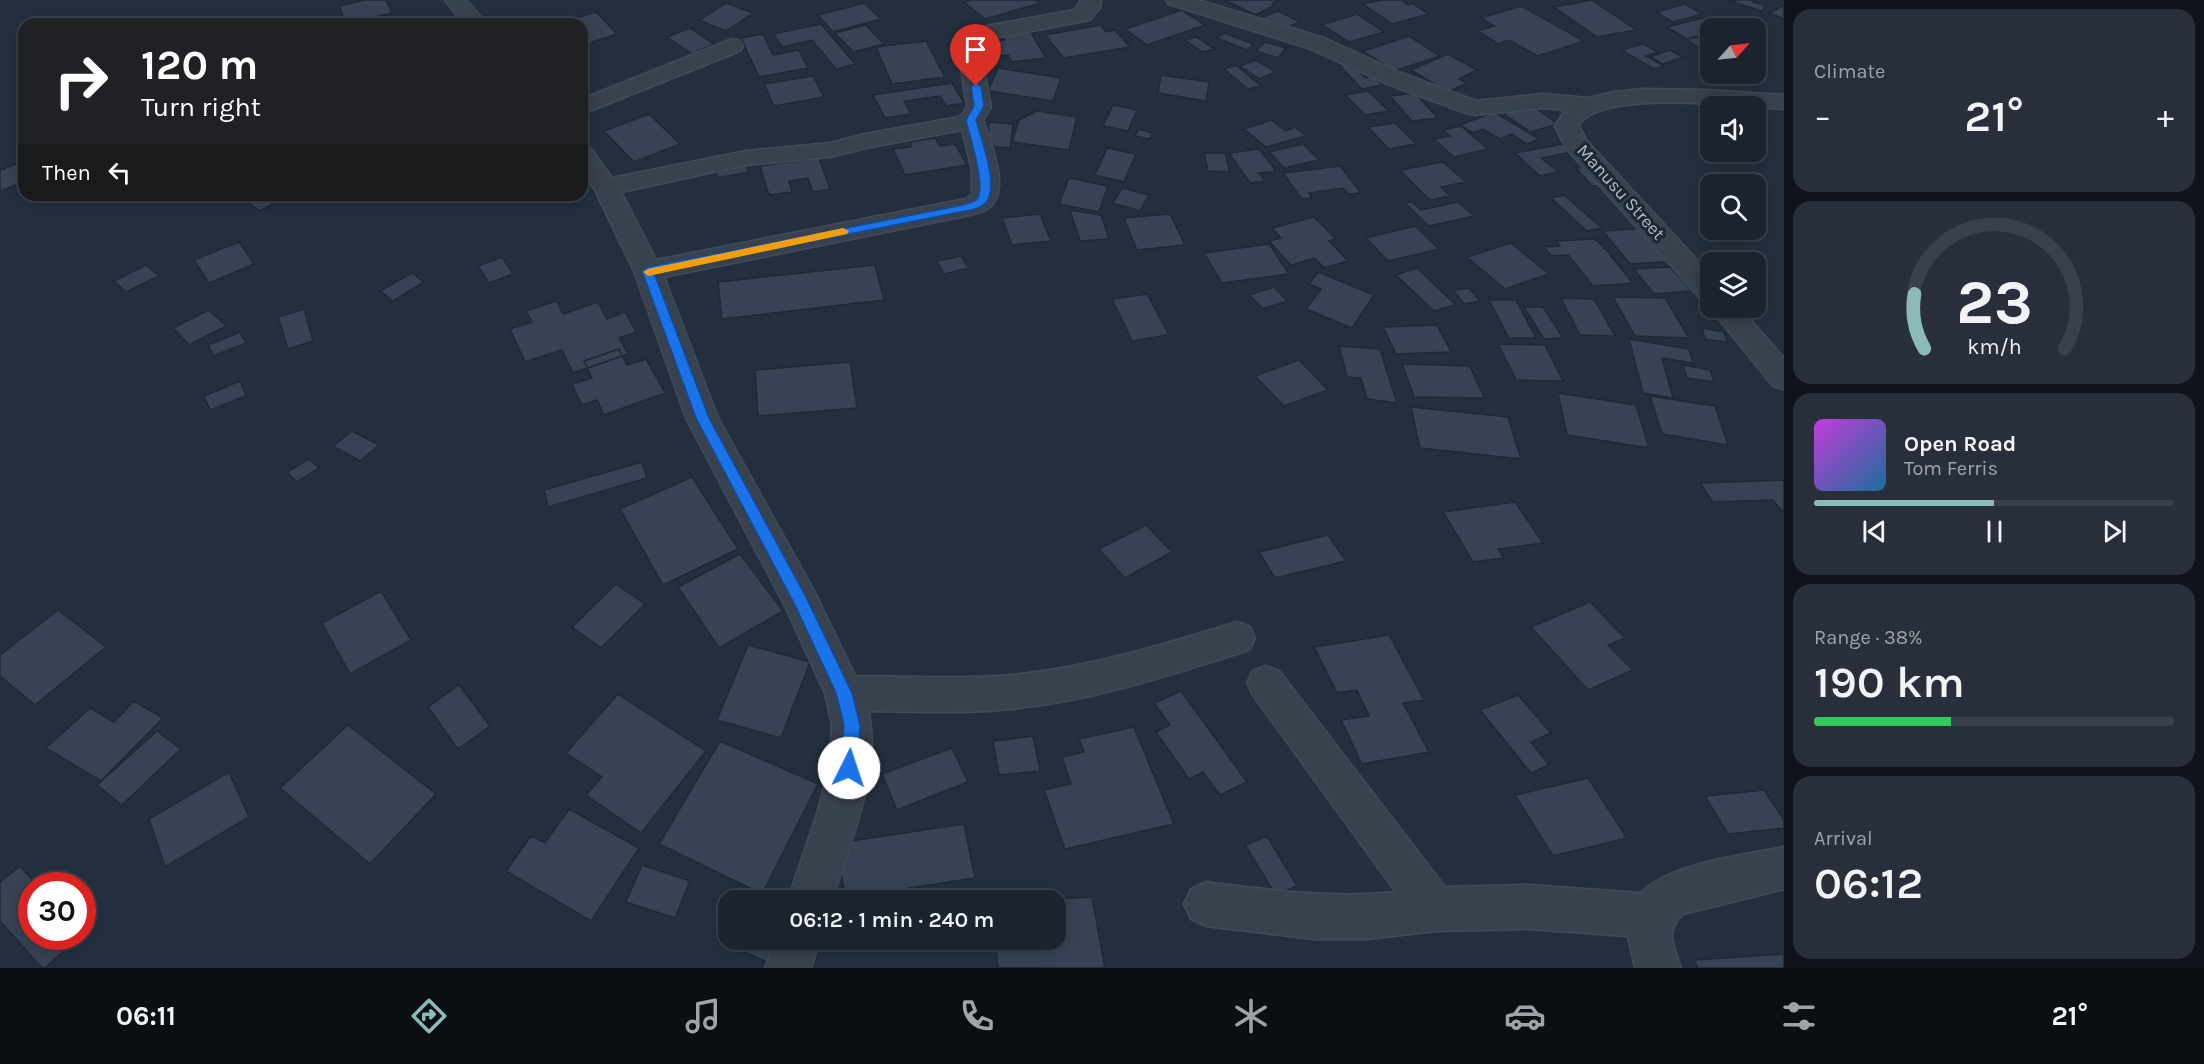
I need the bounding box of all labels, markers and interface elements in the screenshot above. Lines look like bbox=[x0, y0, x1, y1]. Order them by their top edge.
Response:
north arrow bbox=[1700, 18, 1766, 84]
map controls bbox=[1700, 18, 1766, 318]
pin bbox=[950, 24, 1001, 86]
icon: arrive bbox=[959, 33, 992, 66]
text: 120 m bbox=[141, 40, 258, 90]
icon: right bbox=[42, 42, 120, 120]
text: Climate bbox=[1814, 60, 1885, 83]
text: 21° bbox=[1964, 90, 2024, 142]
text: Turn right bbox=[141, 91, 261, 123]
button: sound bbox=[1700, 96, 1766, 162]
text: − bbox=[1814, 97, 1831, 135]
text: + bbox=[2157, 97, 2174, 135]
street label: Manusu Street bbox=[1572, 140, 1670, 244]
icon: left bbox=[103, 156, 136, 189]
text: Then bbox=[42, 160, 91, 186]
button: search bbox=[1700, 174, 1766, 240]
button: layers bbox=[1700, 252, 1766, 318]
text: 23 bbox=[1956, 266, 2032, 339]
text: km/h bbox=[1967, 335, 2021, 360]
text: Open Road bbox=[1904, 431, 2016, 457]
text: Tom Ferris bbox=[1904, 457, 1998, 480]
icon: previous bbox=[1858, 515, 1891, 548]
icon: pause bbox=[1978, 515, 2011, 548]
icon: next bbox=[2098, 515, 2131, 548]
text: Range · 38% bbox=[1814, 626, 1923, 649]
text: 190 km bbox=[1814, 656, 1965, 708]
position arrow bbox=[817, 736, 881, 800]
text: Arrival bbox=[1814, 827, 1873, 850]
text: 06:12 bbox=[1814, 857, 1923, 909]
speed limit sign: 30 bbox=[18, 872, 96, 950]
text: 06:12 · 1 min · 240 m bbox=[790, 907, 994, 933]
icon: directions bbox=[408, 995, 450, 1037]
icon: music bbox=[682, 995, 724, 1037]
icon: phone bbox=[956, 995, 998, 1037]
icon: climate bbox=[1230, 995, 1272, 1037]
icon: car bbox=[1504, 995, 1546, 1037]
icon: filters bbox=[1778, 995, 1820, 1037]
text: 06:11 bbox=[116, 1000, 176, 1032]
text: 21° bbox=[2052, 1000, 2088, 1032]

